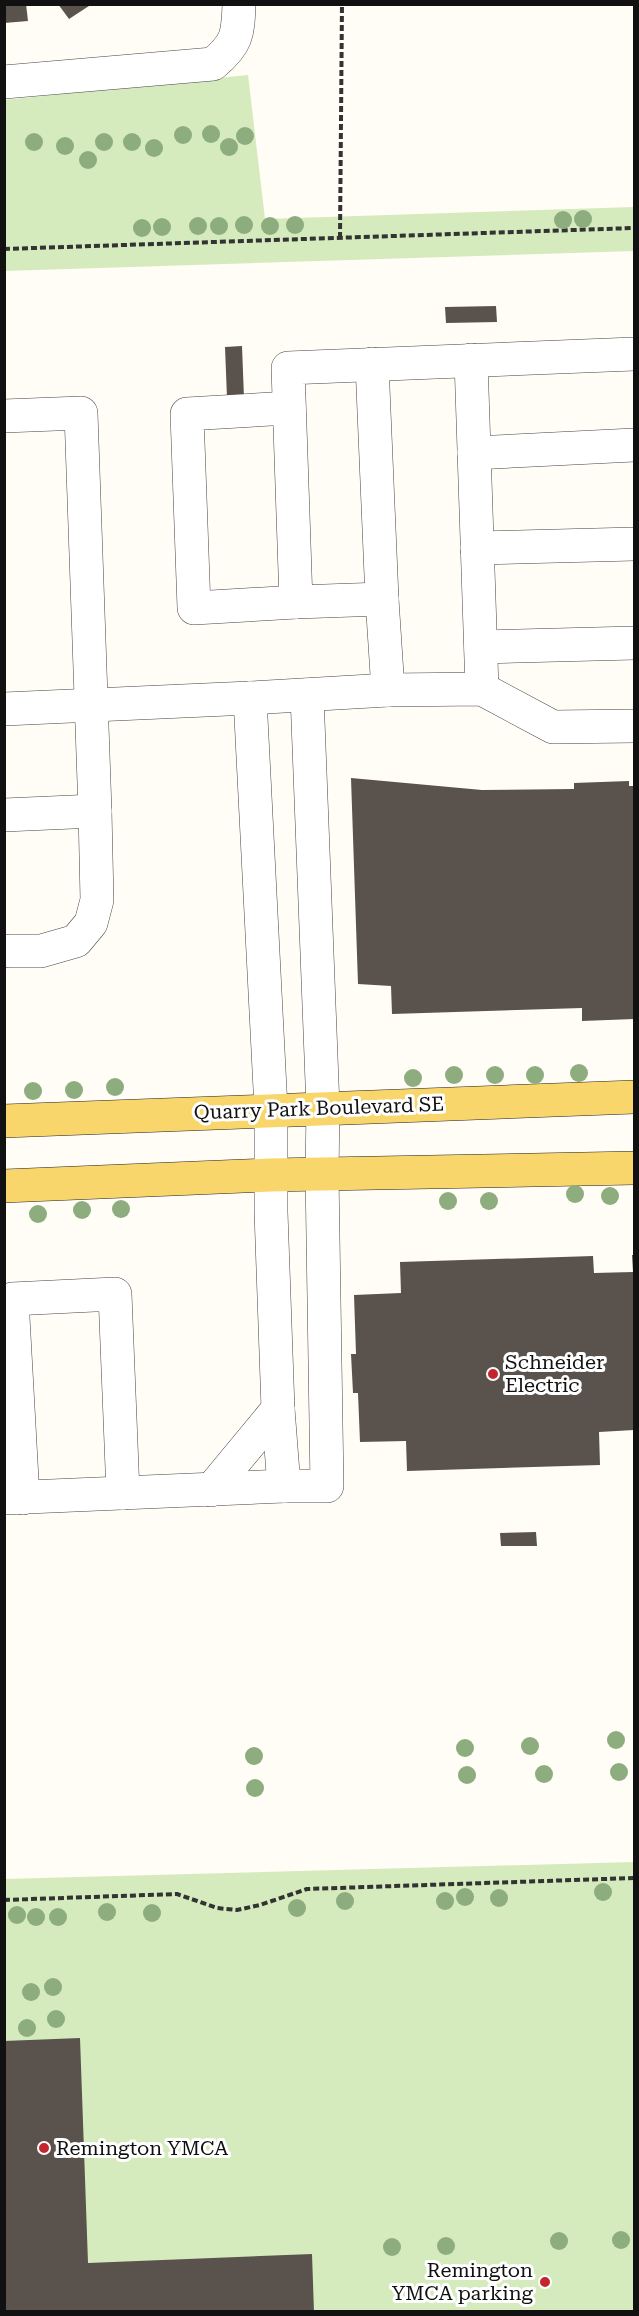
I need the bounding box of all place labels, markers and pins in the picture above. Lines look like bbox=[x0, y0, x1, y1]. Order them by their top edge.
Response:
place label: Schneider Electric bbox=[505, 1350, 604, 1397]
marker: Schneider Electric bbox=[486, 1367, 500, 1381]
place label: Remington YMCA bbox=[56, 2136, 228, 2160]
marker: Remington YMCA bbox=[37, 2141, 51, 2155]
place label: Remington YMCA parking bbox=[392, 2258, 534, 2305]
marker: Remington YMCA parking bbox=[538, 2275, 552, 2289]

